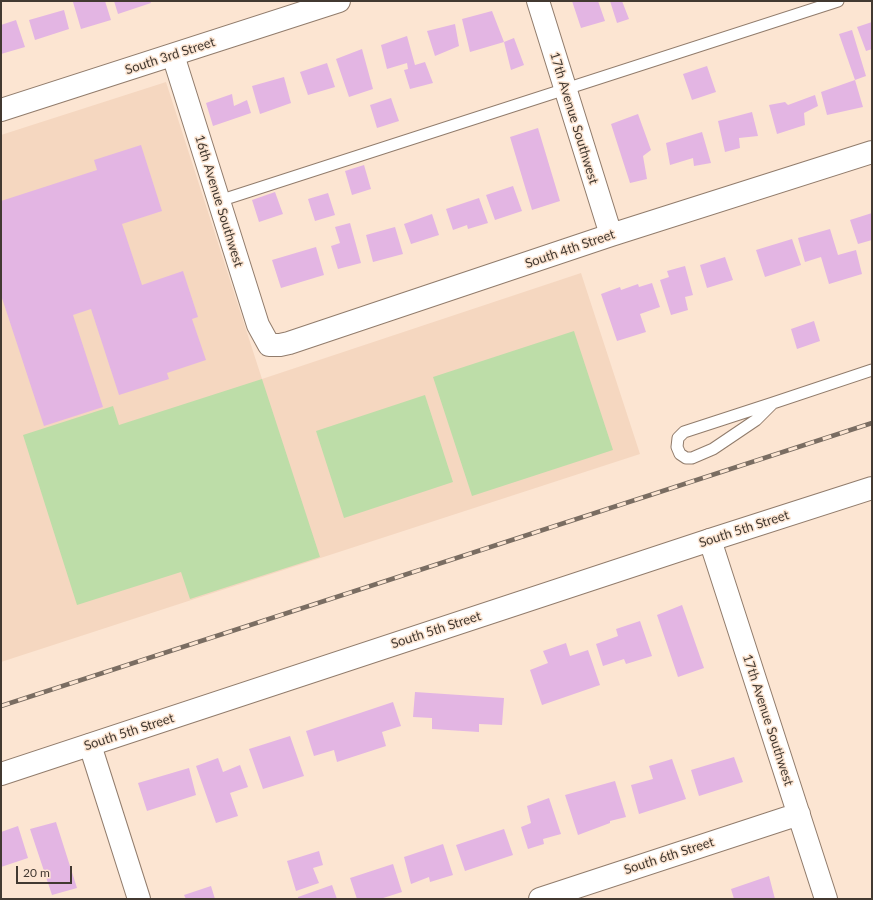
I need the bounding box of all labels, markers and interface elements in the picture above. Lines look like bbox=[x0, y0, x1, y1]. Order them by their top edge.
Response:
street label: South 3rd Street bbox=[123, 34, 217, 78]
street label: 17th Avenue Southwest bbox=[546, 50, 602, 186]
street label: 16th Avenue Southwest bbox=[191, 133, 247, 269]
street label: South 4th Street bbox=[523, 226, 617, 272]
street label: South 5th Street bbox=[697, 507, 791, 551]
street label: South 5th Street bbox=[389, 608, 483, 652]
street label: 17th Avenue Southwest bbox=[739, 652, 797, 788]
street label: South 5th Street bbox=[82, 710, 176, 754]
street label: South 6th Street bbox=[622, 834, 716, 878]
scale bar bbox=[18, 858, 74, 884]
text: 20 m bbox=[23, 865, 50, 880]

